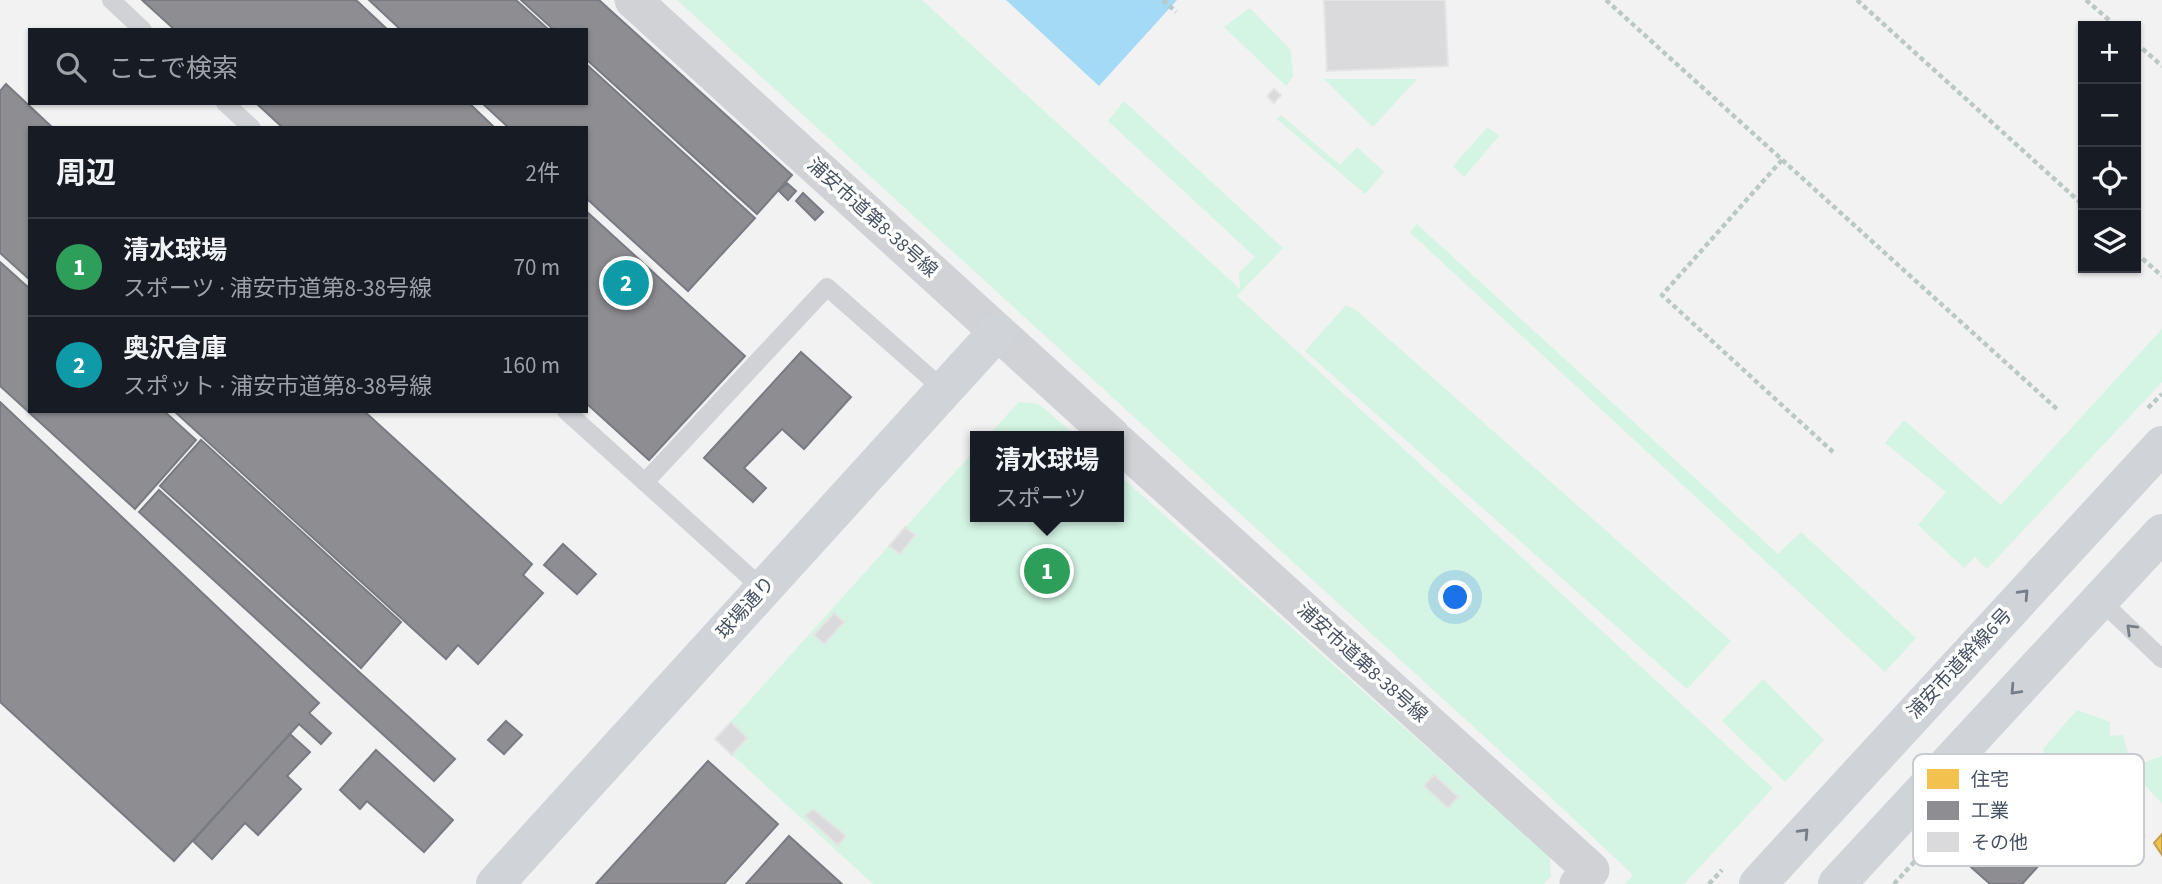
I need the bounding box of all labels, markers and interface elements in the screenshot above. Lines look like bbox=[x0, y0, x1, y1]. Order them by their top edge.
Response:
map controls bbox=[2078, 21, 2141, 273]
button: + bbox=[2078, 21, 2141, 84]
search box bbox=[28, 28, 588, 105]
icon: search bbox=[52, 48, 90, 86]
text: ここで検索 bbox=[108, 50, 238, 87]
button: − bbox=[2078, 84, 2141, 147]
button: locate bbox=[2078, 147, 2141, 210]
text: 周辺 bbox=[56, 152, 116, 195]
street label: 浦安市道第8-38号線 bbox=[801, 152, 943, 284]
text: 2件 bbox=[526, 157, 560, 190]
button: layers bbox=[2078, 210, 2141, 273]
text: 清水球場 bbox=[123, 232, 227, 269]
text: 1 bbox=[73, 251, 85, 284]
text: 70 m bbox=[513, 251, 560, 284]
pin: 2 bbox=[603, 257, 649, 309]
text: スポーツ · 浦安市道第8-38号線 bbox=[123, 272, 432, 305]
text: 奥沢倉庫 bbox=[123, 330, 227, 367]
text: 2 bbox=[73, 349, 85, 382]
text: 160 m bbox=[502, 349, 560, 382]
text: スポット · 浦安市道第8-38号線 bbox=[123, 370, 432, 403]
popup bbox=[970, 431, 1124, 522]
text: 清水球場 bbox=[995, 442, 1099, 479]
text: スポーツ bbox=[995, 482, 1087, 515]
pin: 1 bbox=[1024, 545, 1070, 597]
street label: 球場通り bbox=[711, 571, 781, 645]
your location bbox=[1438, 580, 1472, 614]
one-way arrow bbox=[2016, 589, 2028, 602]
street label: 浦安市道第8-38号線 bbox=[1291, 597, 1433, 729]
street label: 浦安市道幹線6号 bbox=[1902, 603, 2018, 725]
one-way arrow bbox=[2126, 625, 2139, 638]
one-way arrow bbox=[2011, 682, 2024, 695]
legend bbox=[1913, 754, 2144, 866]
text: 住宅 bbox=[1971, 767, 2009, 794]
text: 工業 bbox=[1971, 798, 2009, 825]
one-way arrow bbox=[1795, 828, 1808, 841]
text: その他 bbox=[1971, 830, 2028, 857]

